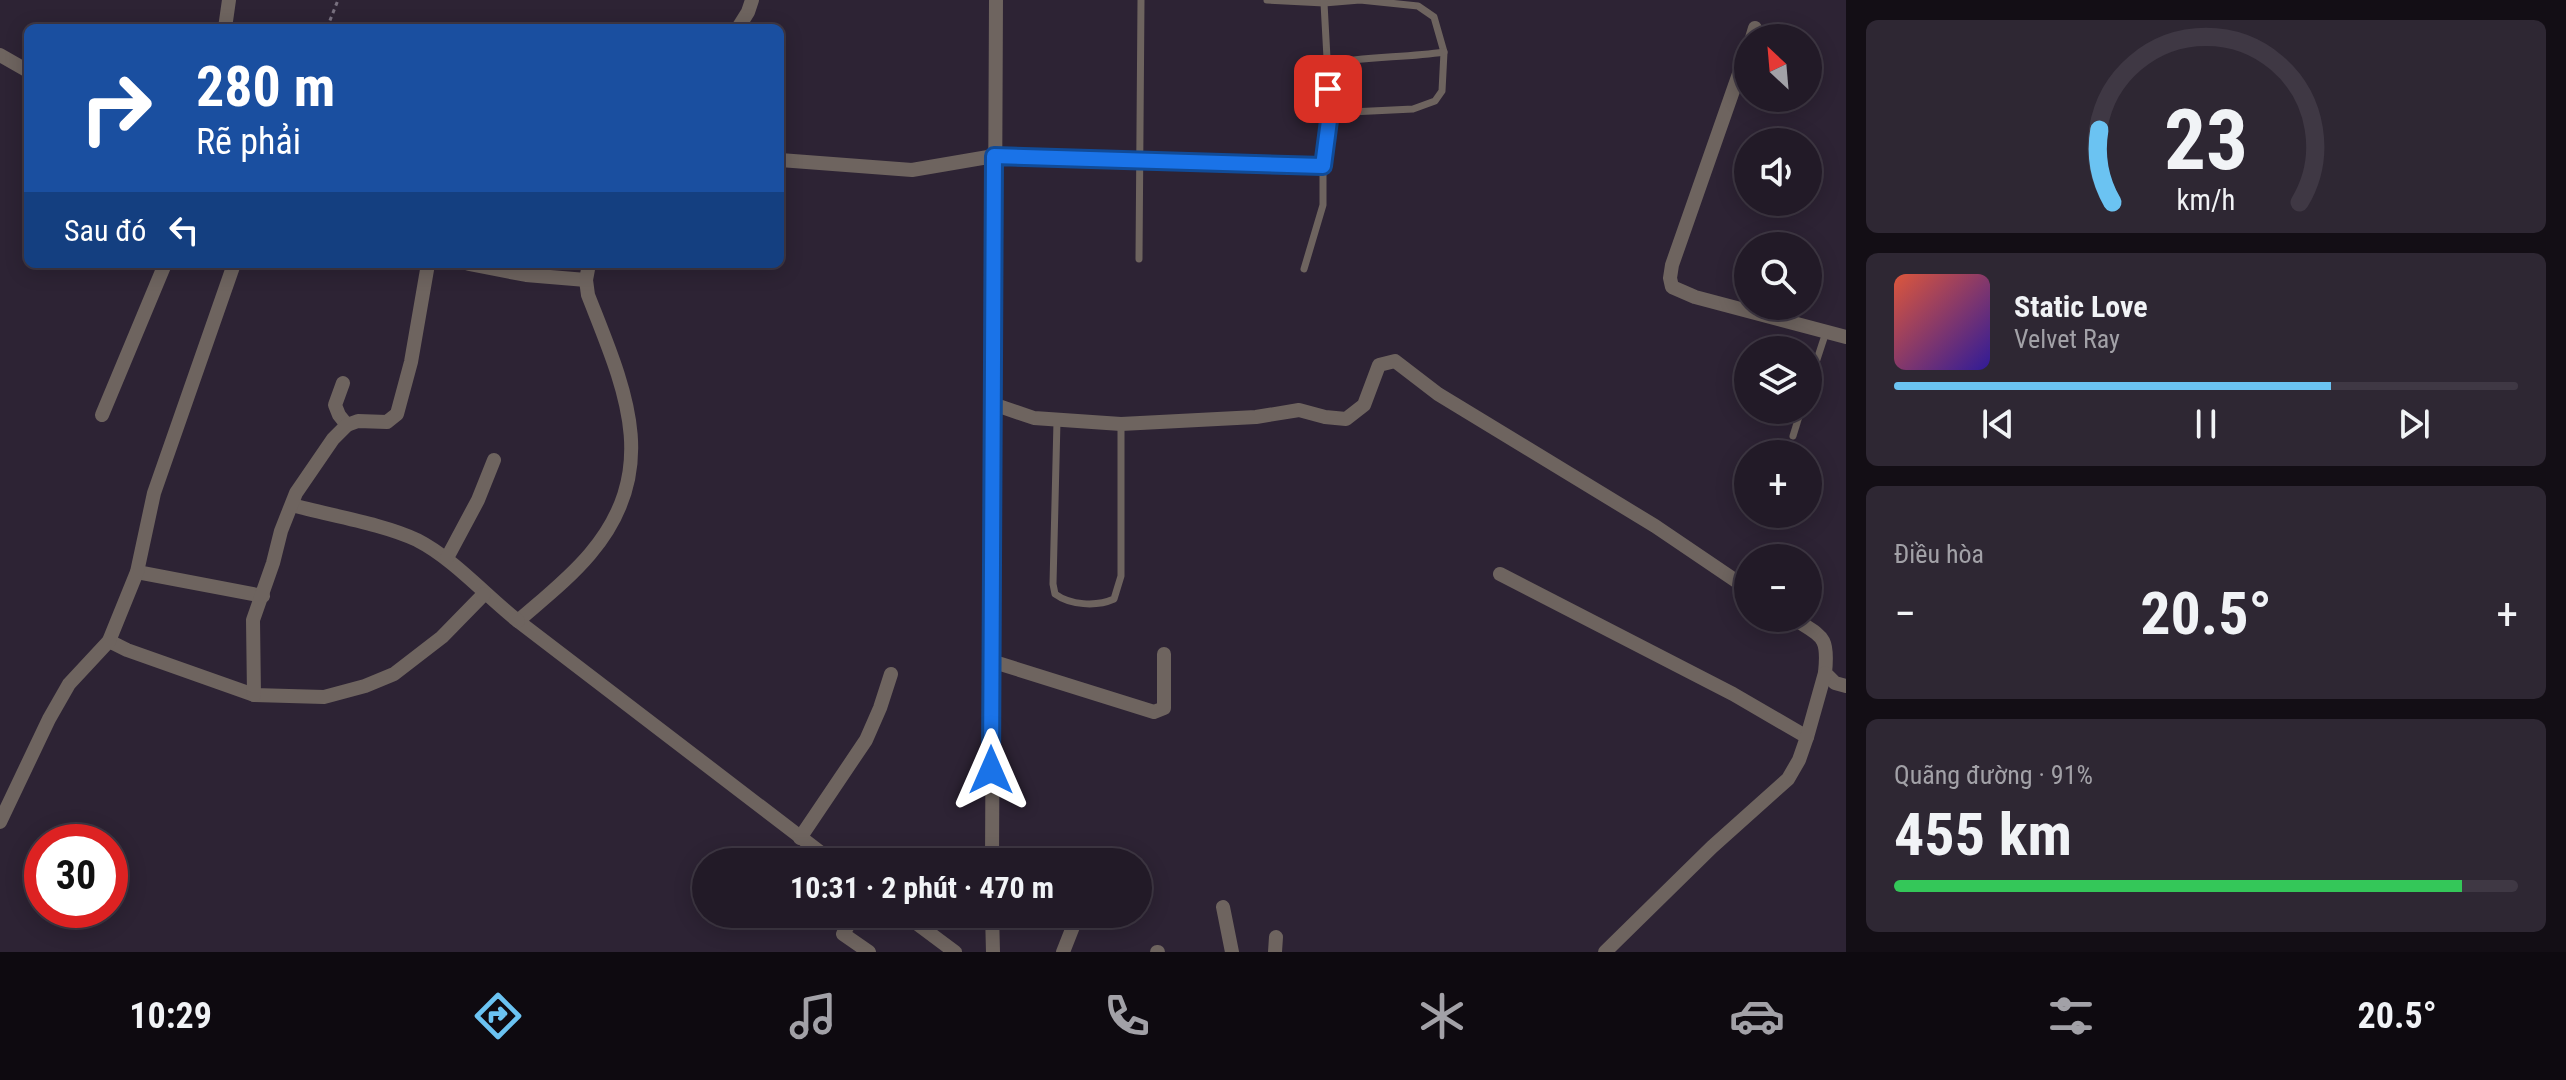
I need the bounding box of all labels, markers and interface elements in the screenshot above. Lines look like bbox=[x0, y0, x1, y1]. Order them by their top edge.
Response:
north arrow bbox=[1734, 24, 1822, 112]
map controls bbox=[1734, 24, 1822, 632]
text: 280 m bbox=[196, 54, 335, 120]
pin bbox=[1294, 55, 1362, 123]
icon: right bbox=[64, 56, 168, 160]
icon: arrive bbox=[1306, 67, 1350, 111]
text: 23 bbox=[2164, 91, 2248, 188]
text: Rẽ phải bbox=[196, 121, 301, 163]
button: sound bbox=[1734, 128, 1822, 216]
text: km/h bbox=[2177, 183, 2235, 217]
icon: left bbox=[162, 208, 206, 252]
text: Sau đó bbox=[64, 213, 146, 248]
button: search bbox=[1734, 232, 1822, 320]
text: Static Love bbox=[2014, 289, 2148, 324]
text: Velvet Ray bbox=[2014, 324, 2120, 354]
button: layers bbox=[1734, 336, 1822, 424]
icon: previous bbox=[1976, 402, 2020, 446]
icon: pause bbox=[2184, 402, 2228, 446]
icon: next bbox=[2392, 402, 2436, 446]
button: + bbox=[1734, 440, 1822, 528]
text: Điều hòa bbox=[1894, 539, 1984, 569]
button: − bbox=[1734, 544, 1822, 632]
text: 20.5° bbox=[2140, 578, 2272, 649]
text: − bbox=[1894, 588, 1916, 640]
text: + bbox=[2496, 588, 2518, 640]
position arrow bbox=[949, 728, 1033, 812]
text: Quãng đường · 91% bbox=[1894, 760, 2093, 790]
text: 455 km bbox=[1894, 799, 2072, 870]
speed limit sign: 30 bbox=[24, 824, 128, 928]
text: 10:31 · 2 phút · 470 m bbox=[790, 870, 1054, 905]
icon: directions bbox=[470, 988, 526, 1044]
icon: music bbox=[785, 988, 841, 1044]
icon: phone bbox=[1099, 988, 1155, 1044]
icon: climate bbox=[1414, 988, 1470, 1044]
icon: car bbox=[1729, 988, 1785, 1044]
icon: filters bbox=[2043, 988, 2099, 1044]
text: 10:29 bbox=[129, 995, 212, 1037]
text: 20.5° bbox=[2358, 995, 2437, 1037]

